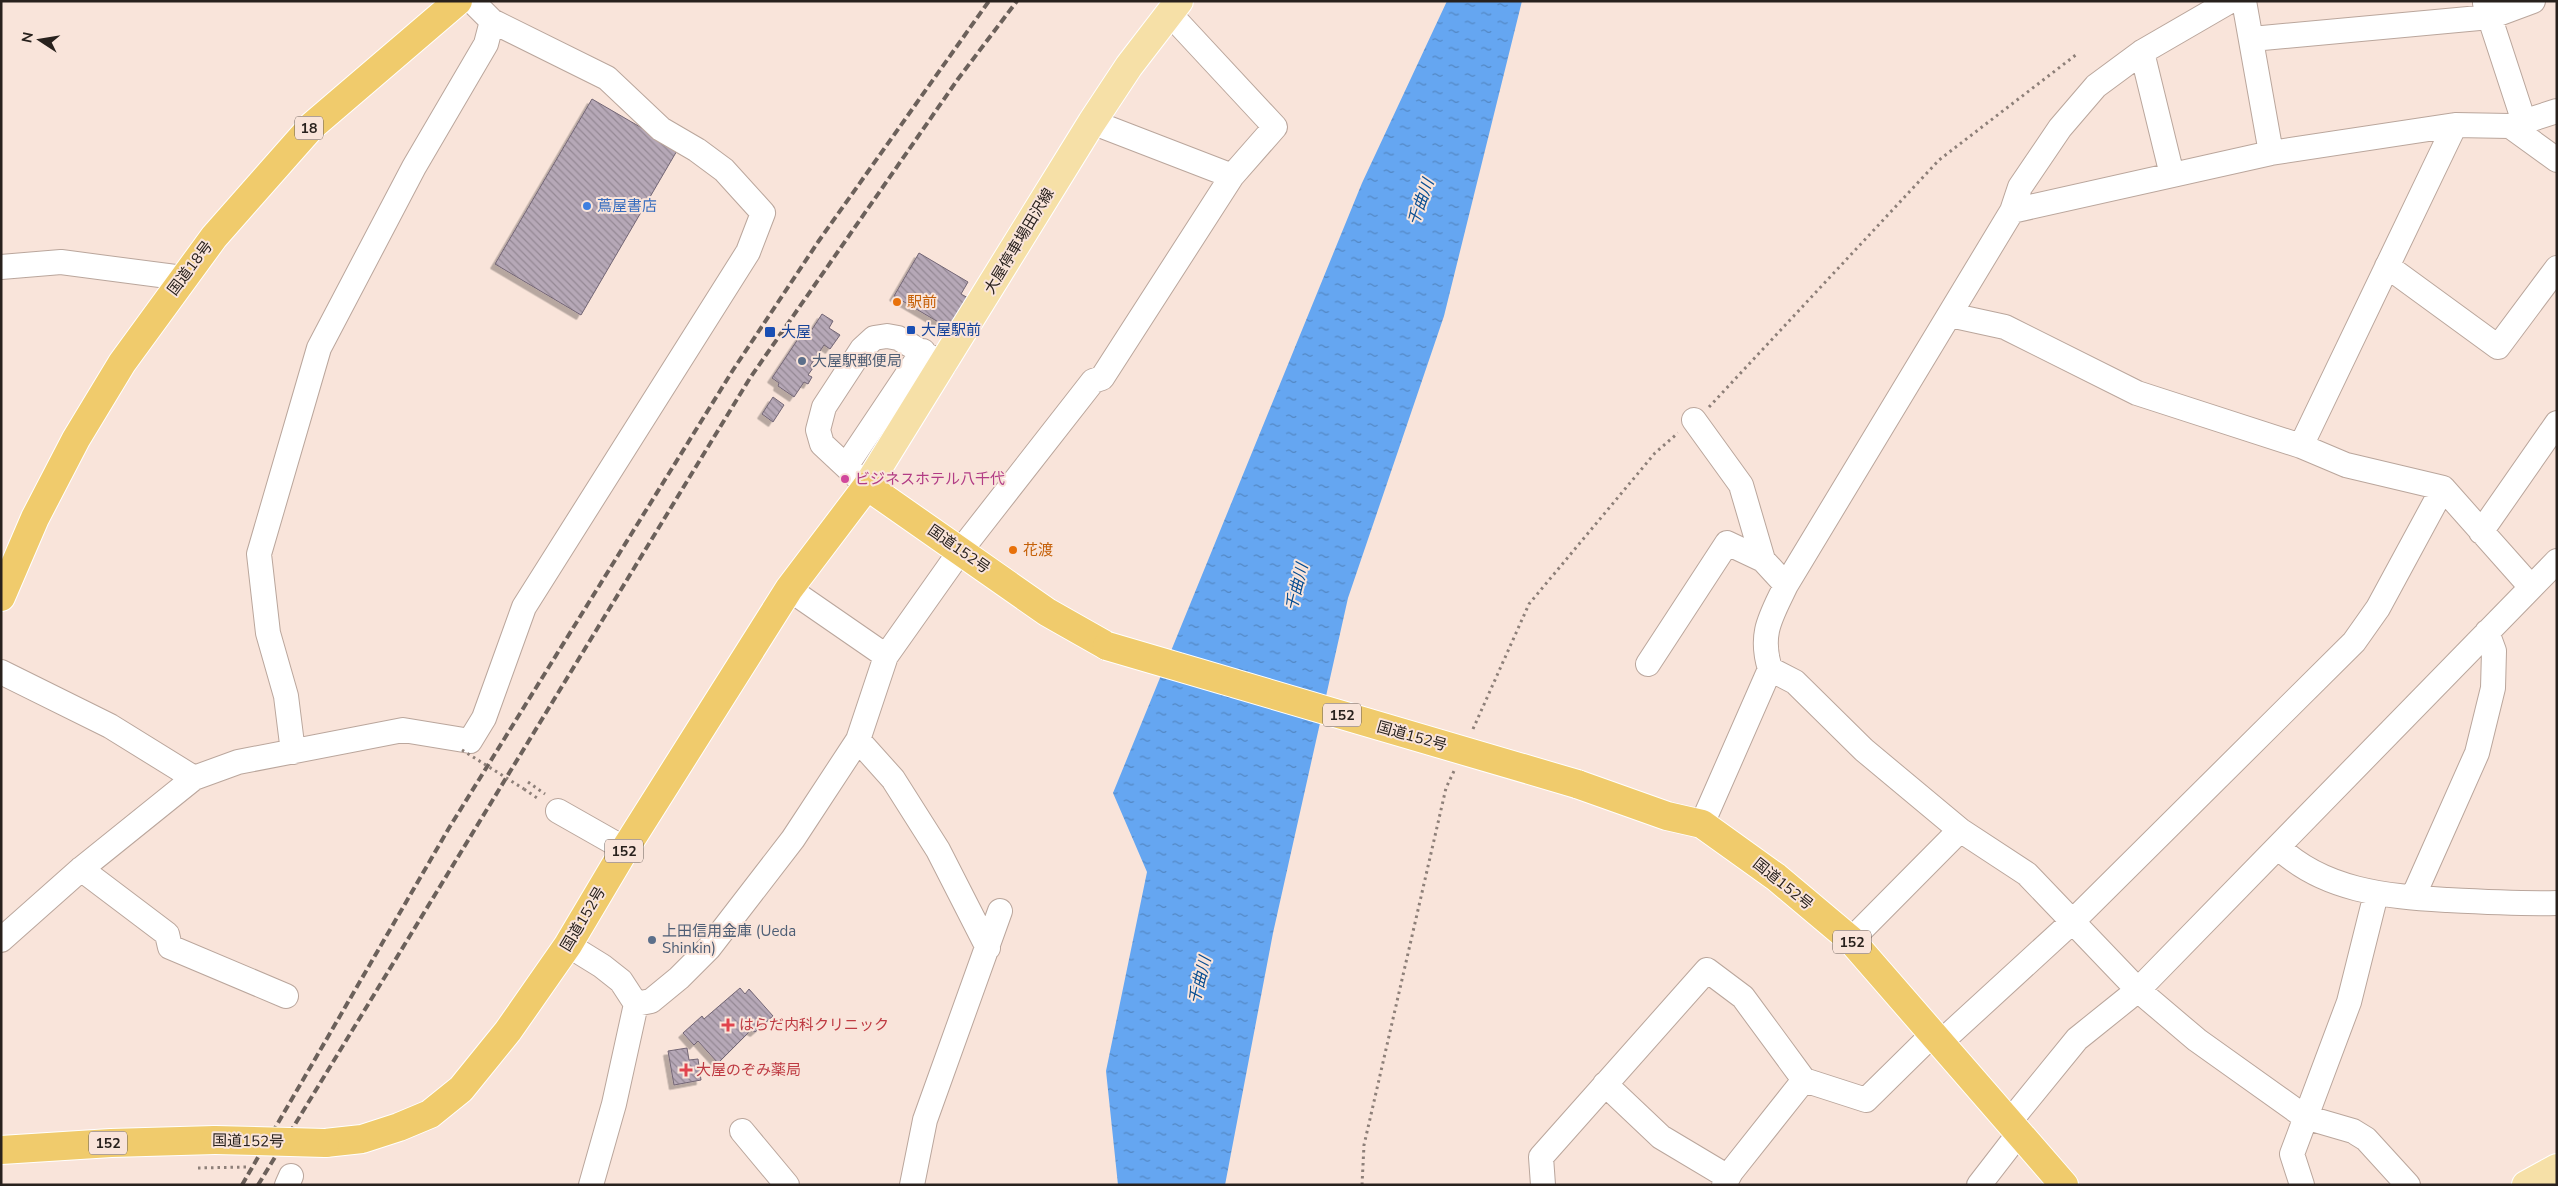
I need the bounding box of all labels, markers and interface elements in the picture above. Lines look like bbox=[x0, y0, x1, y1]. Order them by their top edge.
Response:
north arrow bbox=[15, 15, 65, 65]
text: N bbox=[17, 30, 38, 45]
road number: 18 bbox=[295, 116, 323, 140]
water label: 千曲川 bbox=[1402, 174, 1440, 229]
street label: 大屋停車場田沢線 bbox=[980, 184, 1058, 298]
place label: 蔦屋書店 bbox=[597, 196, 657, 216]
marker: 蔦屋書店 bbox=[581, 200, 593, 212]
street label: 国道18号 bbox=[163, 237, 217, 299]
place label: 駅前 bbox=[907, 292, 937, 312]
marker: 駅前 bbox=[891, 296, 903, 308]
place label: 大屋駅前 bbox=[921, 320, 981, 340]
place label: 大屋 bbox=[781, 322, 811, 342]
marker: 大屋駅前 bbox=[905, 324, 917, 336]
marker: 大屋 bbox=[763, 325, 777, 339]
place label: 大屋駅郵便局 bbox=[812, 351, 902, 371]
marker: 大屋駅郵便局 bbox=[796, 355, 808, 367]
place label: ビジネスホテル八千代 bbox=[855, 469, 1005, 489]
marker: ビジネスホテル八千代 bbox=[839, 473, 851, 485]
street label: 国道152号 bbox=[924, 520, 994, 578]
place label: 花渡 bbox=[1023, 540, 1053, 560]
marker: 花渡 bbox=[1007, 544, 1019, 556]
water label: 千曲川 bbox=[1280, 559, 1314, 613]
road number: 152 bbox=[1323, 704, 1361, 726]
street label: 国道152号 bbox=[1375, 716, 1449, 756]
road number: 152 bbox=[605, 839, 643, 862]
street label: 国道152号 bbox=[1749, 854, 1817, 914]
street label: 国道152号 bbox=[556, 883, 610, 955]
place label: 上田信用金庫 (Ueda Shinkin) bbox=[662, 921, 796, 958]
road number: 152 bbox=[1833, 930, 1871, 954]
marker: 上田信用金庫 (Ueda Shinkin) bbox=[646, 934, 658, 946]
water label: 千曲川 bbox=[1183, 952, 1217, 1006]
place label: はらだ内科クリニック bbox=[739, 1015, 889, 1035]
marker: はらだ内科クリニック bbox=[721, 1018, 735, 1032]
place label: 大屋のぞみ薬局 bbox=[696, 1060, 801, 1080]
marker: 大屋のぞみ薬局 bbox=[680, 1064, 692, 1076]
street label: 国道152号 bbox=[212, 1130, 284, 1152]
road number: 152 bbox=[89, 1132, 127, 1154]

